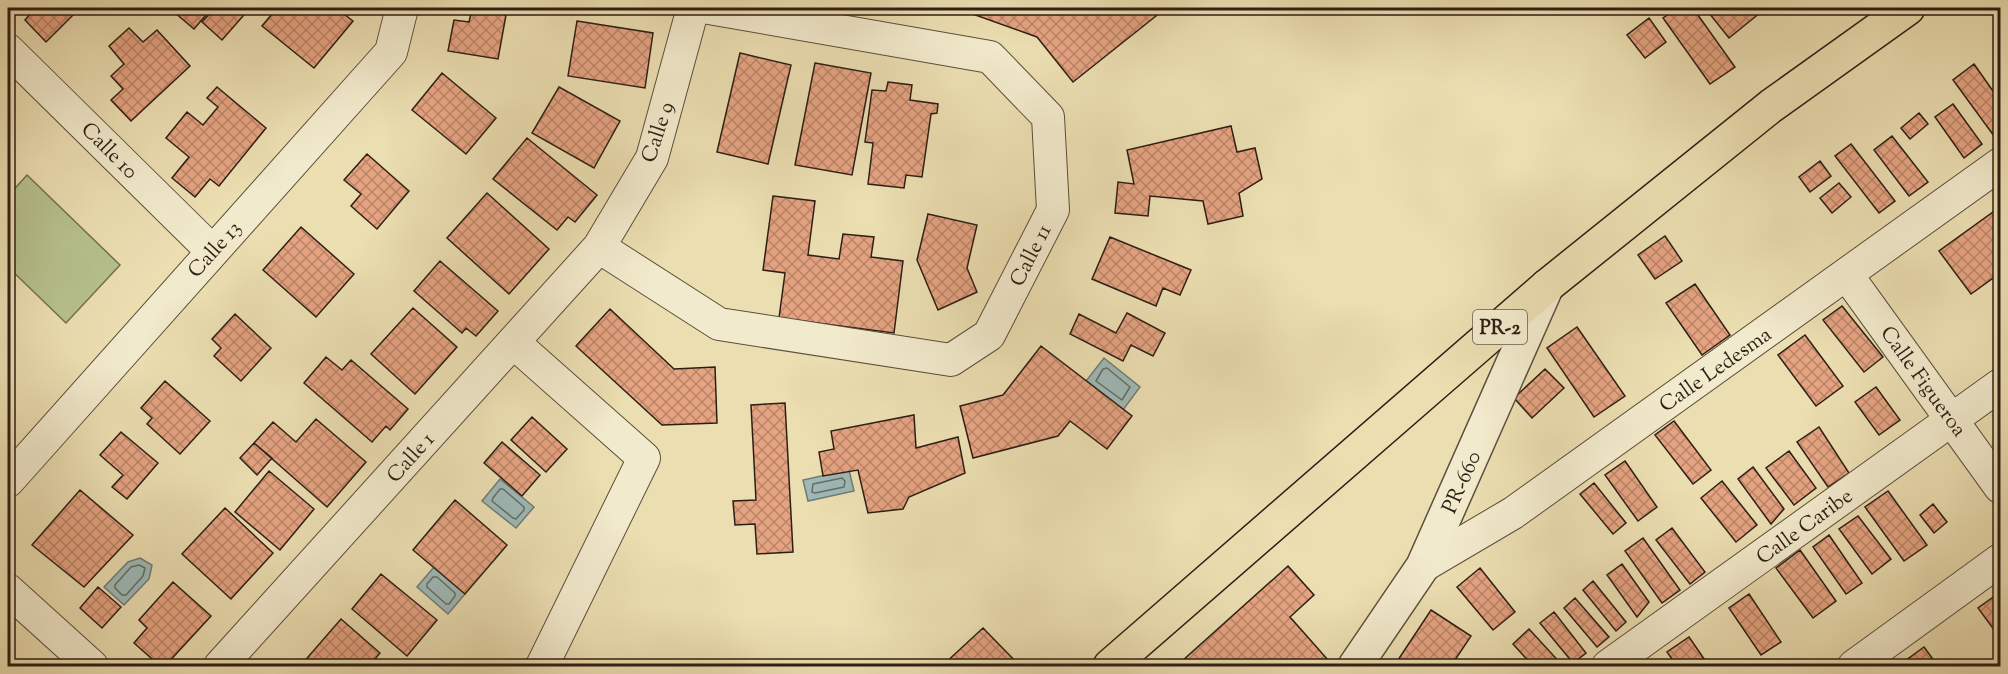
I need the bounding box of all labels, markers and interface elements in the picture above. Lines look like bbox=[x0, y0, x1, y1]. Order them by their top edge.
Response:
street label: Calle 9 bbox=[635, 98, 683, 167]
street label: Calle 10 bbox=[73, 116, 144, 187]
street label: Calle 13 bbox=[182, 215, 249, 286]
street label: Calle 11 bbox=[1003, 220, 1060, 292]
road number: PR-2 bbox=[1473, 310, 1527, 344]
street label: Calle Ledesma bbox=[1654, 321, 1779, 421]
street label: Calle Figueroa bbox=[1872, 321, 1973, 444]
street label: Calle 1 bbox=[381, 426, 442, 490]
street label: PR-660 bbox=[1436, 447, 1490, 519]
street label: Calle Caribe bbox=[1751, 482, 1860, 573]

